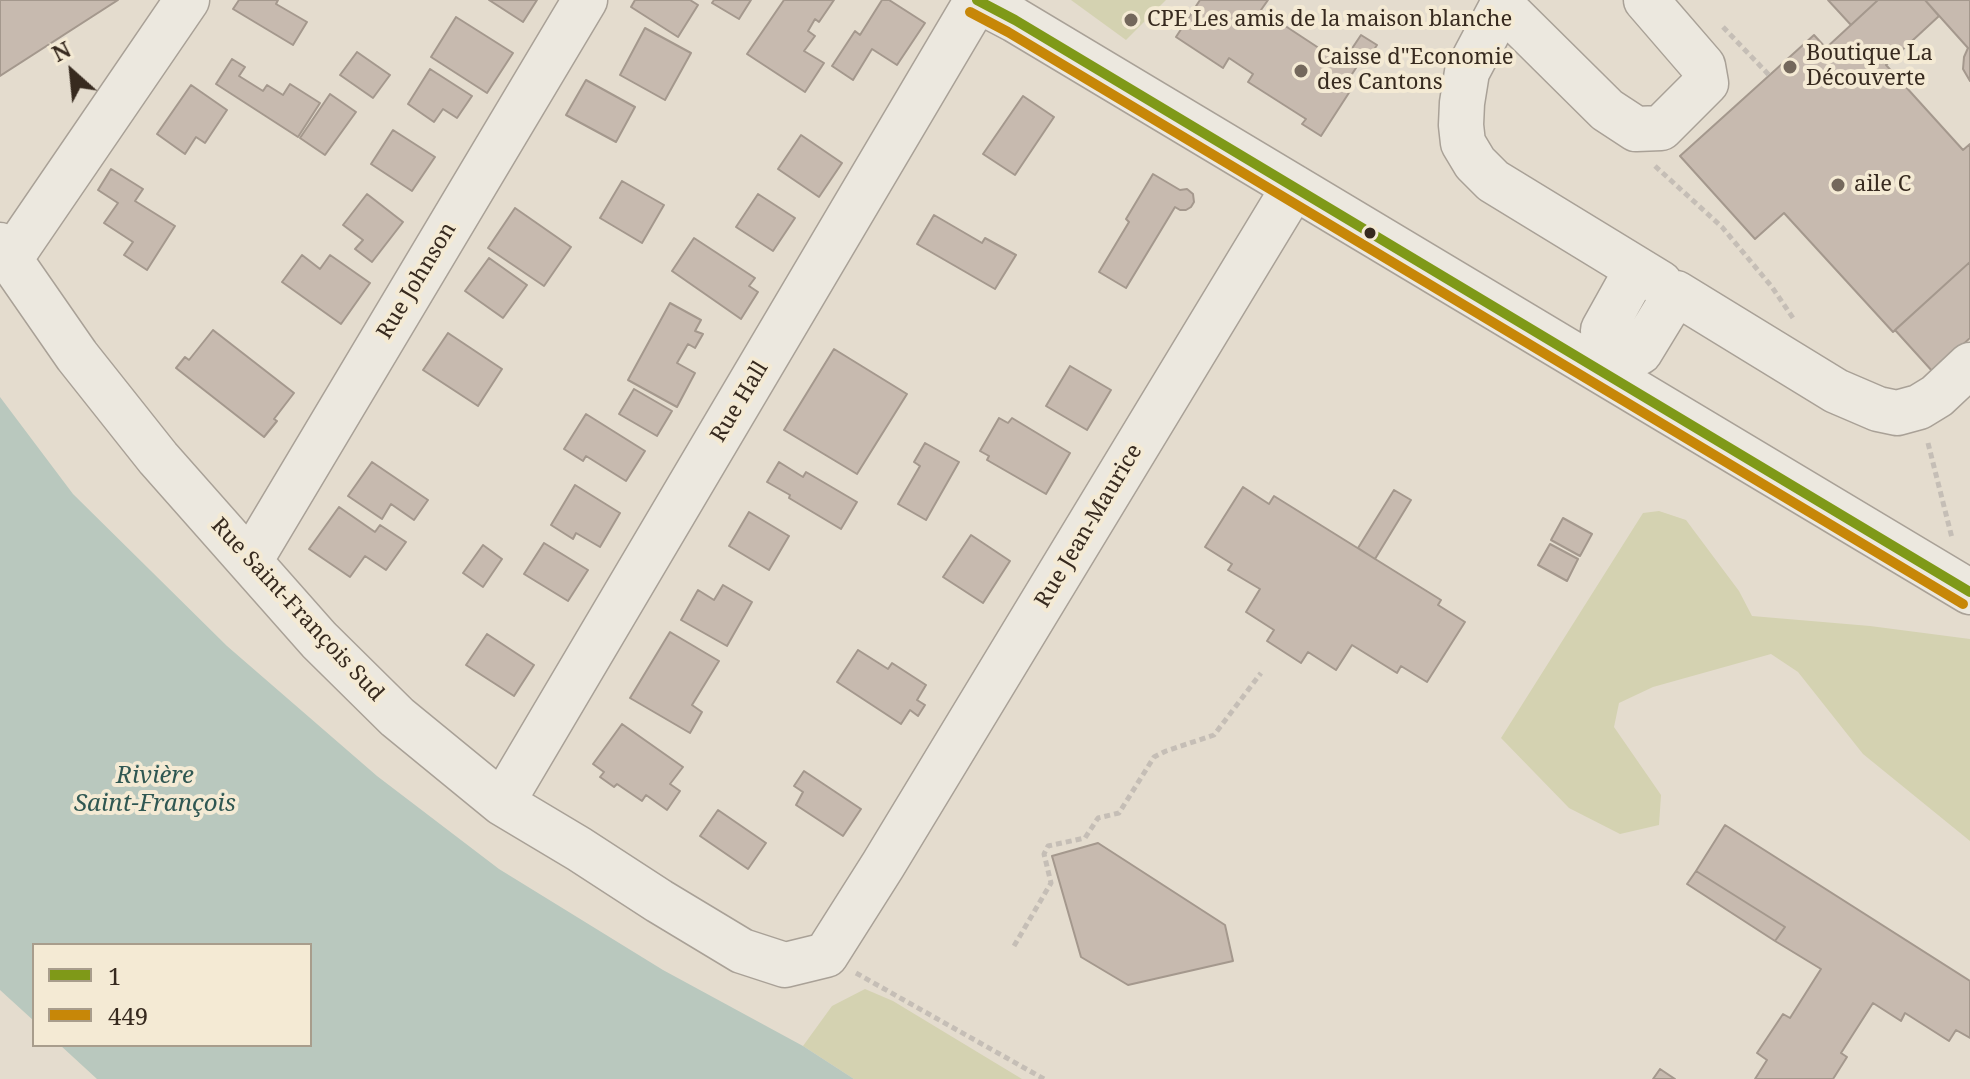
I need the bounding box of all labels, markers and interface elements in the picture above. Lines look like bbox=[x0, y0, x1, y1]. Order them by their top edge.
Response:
place label: CPE Les amis de la maison blanche bbox=[1147, 7, 1512, 33]
marker: CPE Les amis de la maison blanche bbox=[1122, 11, 1140, 29]
north arrow bbox=[32, 32, 112, 112]
text: N bbox=[47, 33, 76, 68]
place label: Boutique La Découverte bbox=[1806, 41, 1933, 92]
place label: Caisse d"Economie des Cantons bbox=[1317, 45, 1513, 96]
marker: Boutique La Découverte bbox=[1781, 58, 1799, 76]
marker: Caisse d"Economie des Cantons bbox=[1292, 62, 1310, 80]
place label: aile C bbox=[1854, 172, 1911, 198]
marker: aile C bbox=[1829, 176, 1847, 194]
street label: Rue Johnson bbox=[372, 218, 462, 344]
unlabelled marker bbox=[1362, 225, 1378, 241]
street label: Rue Hall bbox=[706, 357, 774, 447]
street label: Rue Jean-Maurice bbox=[1030, 440, 1148, 612]
street label: Rue Saint-François Sud bbox=[205, 513, 389, 707]
water label: Rivière Saint-François bbox=[74, 762, 236, 818]
legend bbox=[32, 943, 312, 1047]
text: 1 bbox=[108, 959, 121, 992]
text: 449 bbox=[108, 999, 148, 1032]

